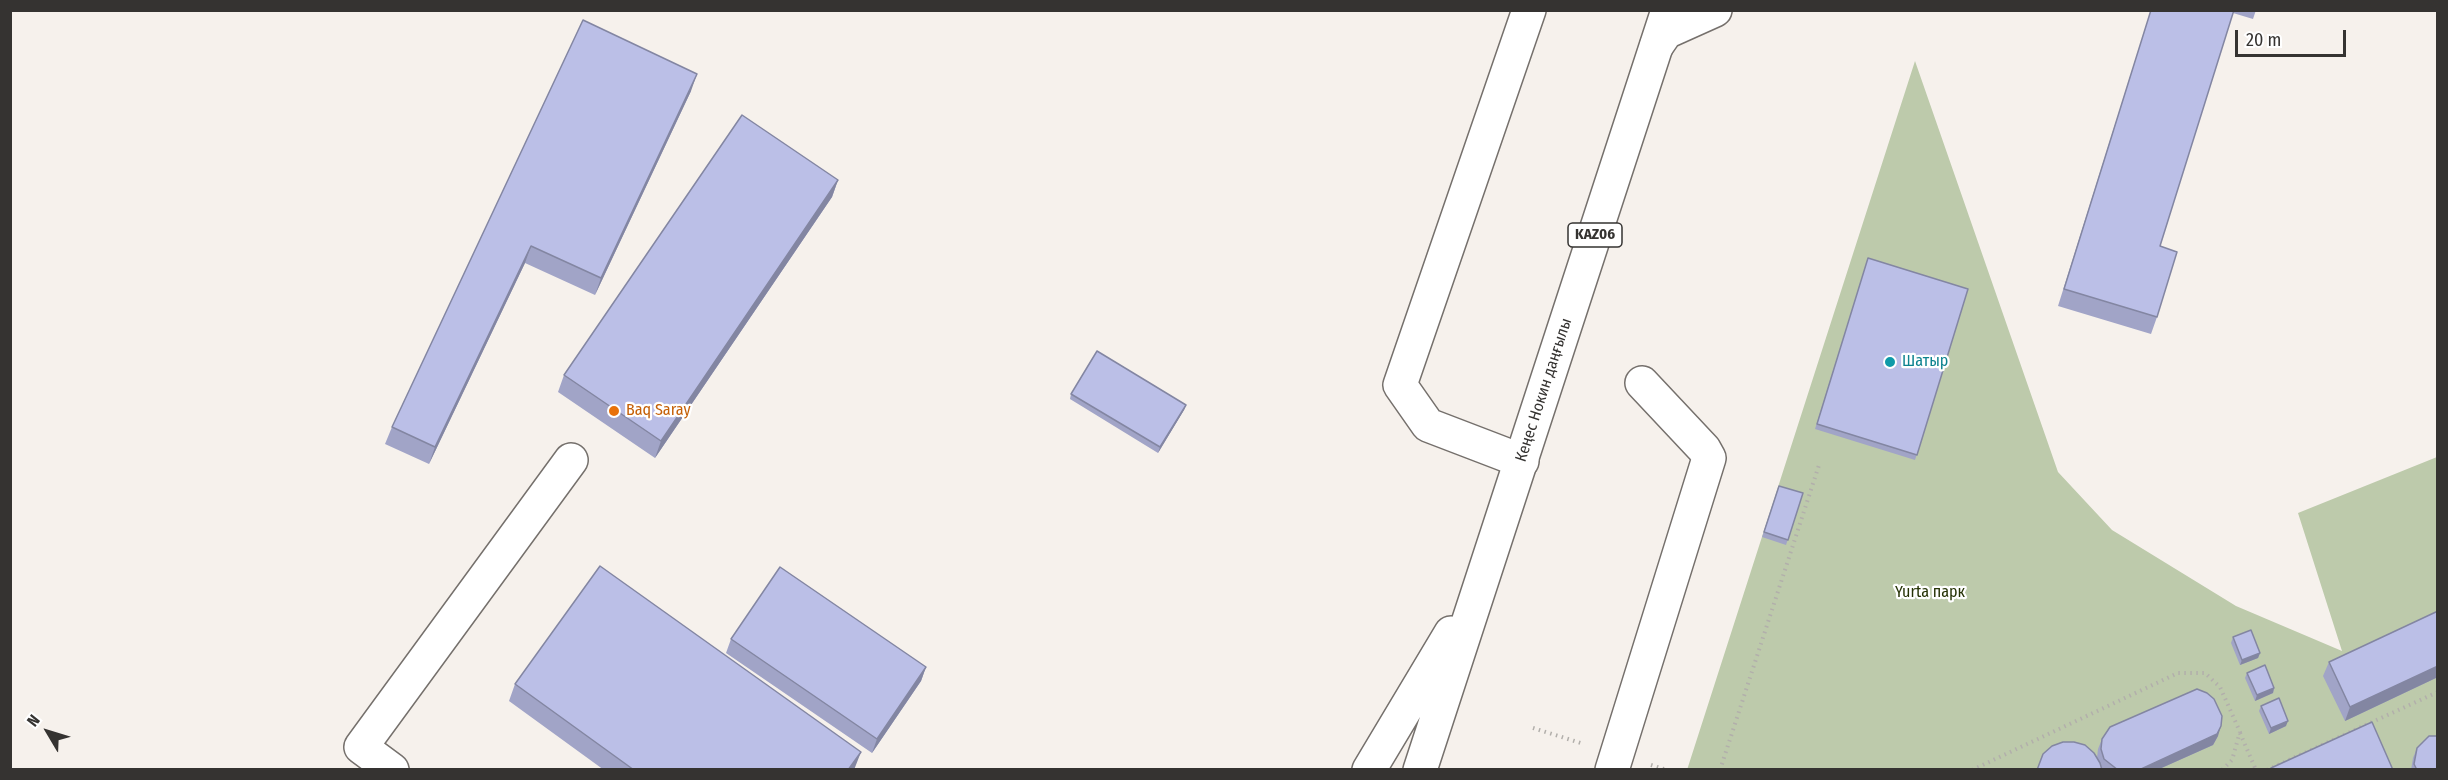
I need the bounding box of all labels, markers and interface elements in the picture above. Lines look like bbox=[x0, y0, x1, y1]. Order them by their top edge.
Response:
scale bar bbox=[2238, 18, 2349, 56]
text: 20 m bbox=[2246, 29, 2281, 51]
road number: KАZ06 bbox=[1568, 223, 1622, 247]
street label: Кеңес Нокин даңғылы bbox=[1512, 316, 1576, 464]
place label: Шатыр bbox=[1902, 352, 1948, 372]
marker: Шатыр bbox=[1883, 355, 1897, 369]
place label: Baq Saray bbox=[626, 401, 691, 421]
marker: Baq Saray bbox=[607, 404, 621, 418]
park label: Yurta парк bbox=[1895, 583, 1965, 603]
north arrow bbox=[18, 702, 78, 762]
text: N bbox=[23, 711, 44, 730]

